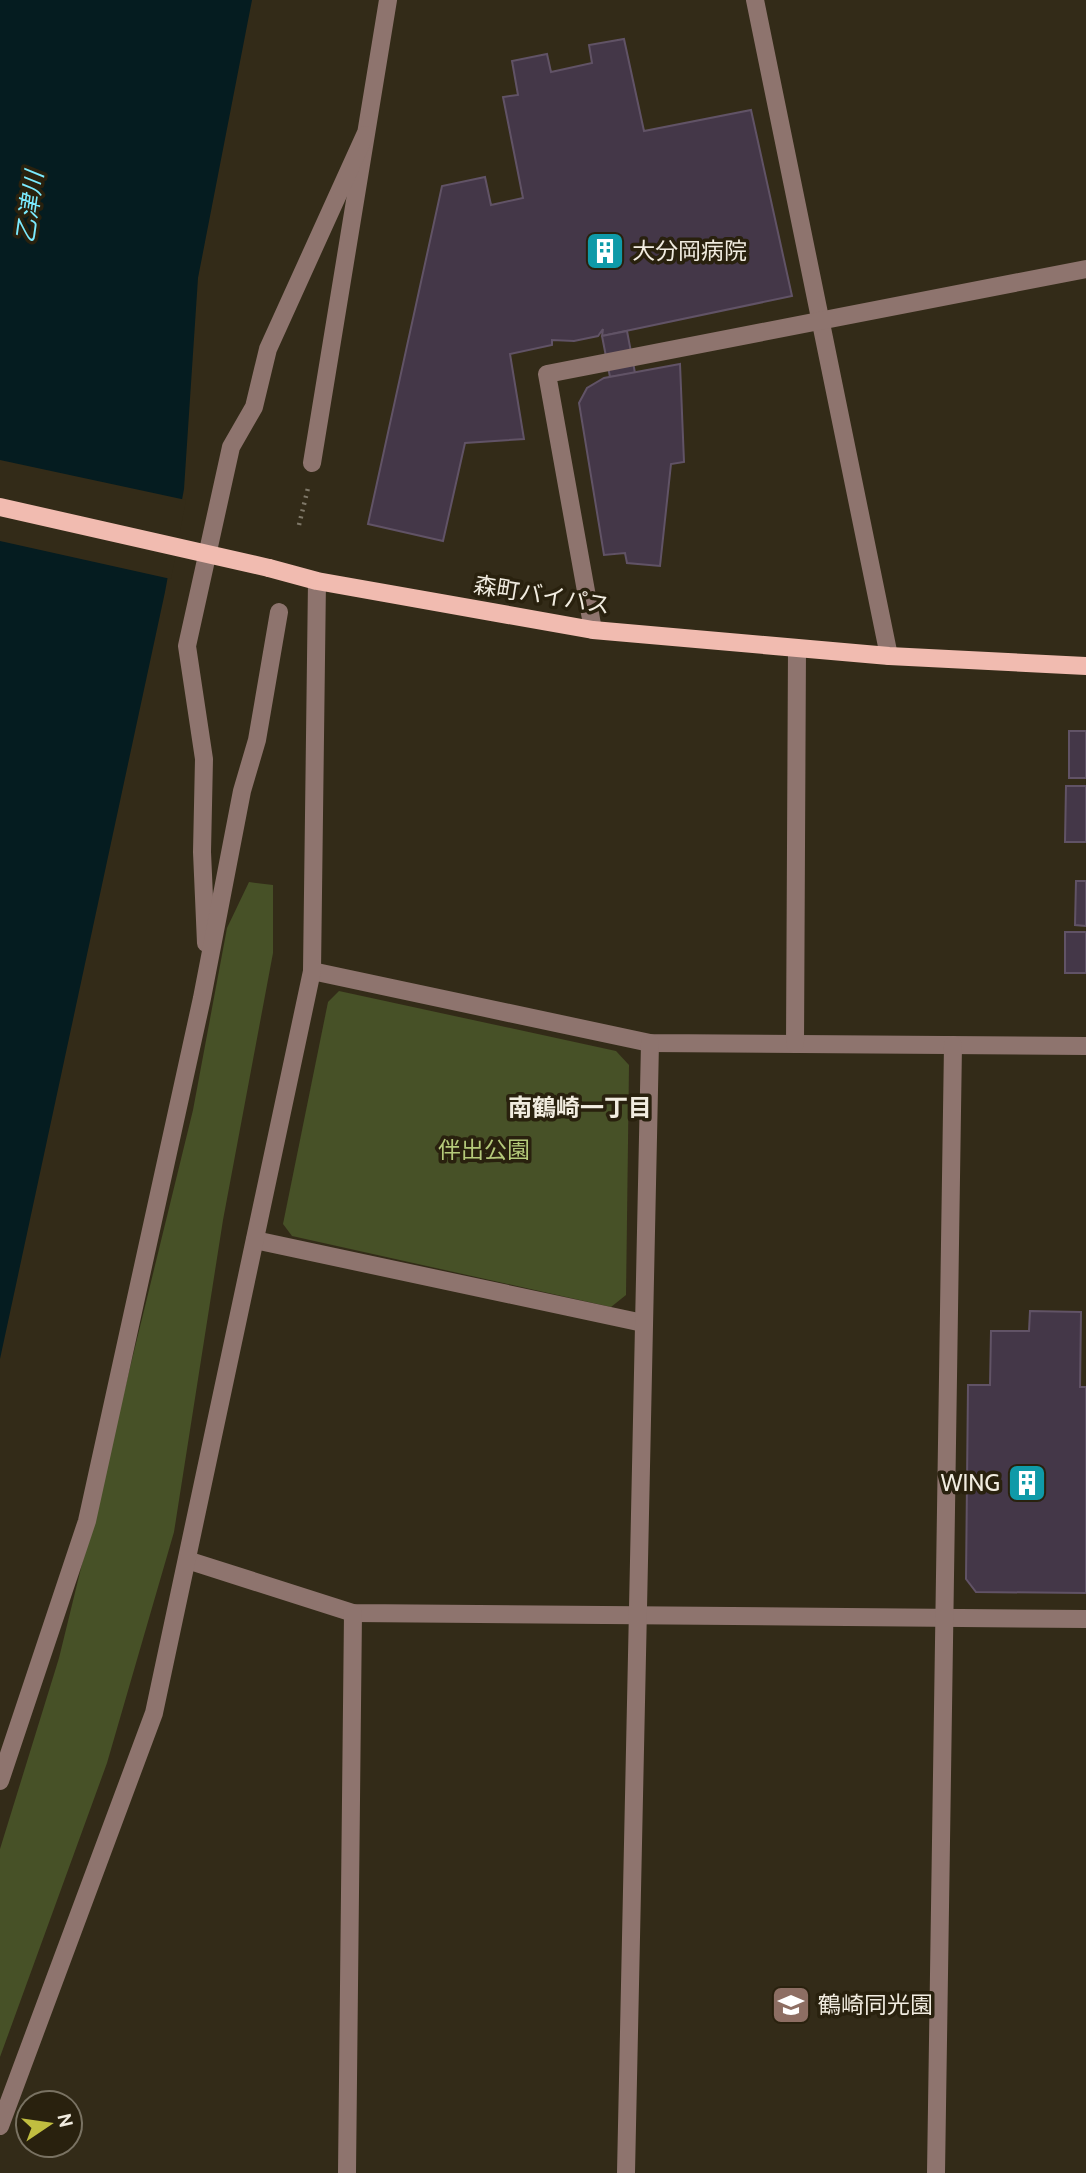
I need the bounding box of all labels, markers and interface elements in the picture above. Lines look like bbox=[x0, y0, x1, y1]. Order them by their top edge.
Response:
water label: 乙津川 bbox=[10, 166, 49, 245]
building icon: 大分岡病院 bbox=[584, 230, 626, 272]
place label: 大分岡病院 bbox=[632, 237, 747, 265]
street label: 森町バイパス bbox=[472, 570, 612, 620]
district label: 南鶴崎一丁目 bbox=[508, 1093, 652, 1122]
park label: 伴出公園 bbox=[438, 1136, 530, 1164]
building icon: WING bbox=[1006, 1462, 1048, 1504]
place label: WING bbox=[941, 1469, 1000, 1497]
school or university icon: 鶴崎同光園 bbox=[770, 1984, 812, 2026]
place label: 鶴崎同光園 bbox=[818, 1991, 933, 2019]
north arrow bbox=[14, 2089, 84, 2159]
text: N bbox=[52, 2111, 78, 2129]

